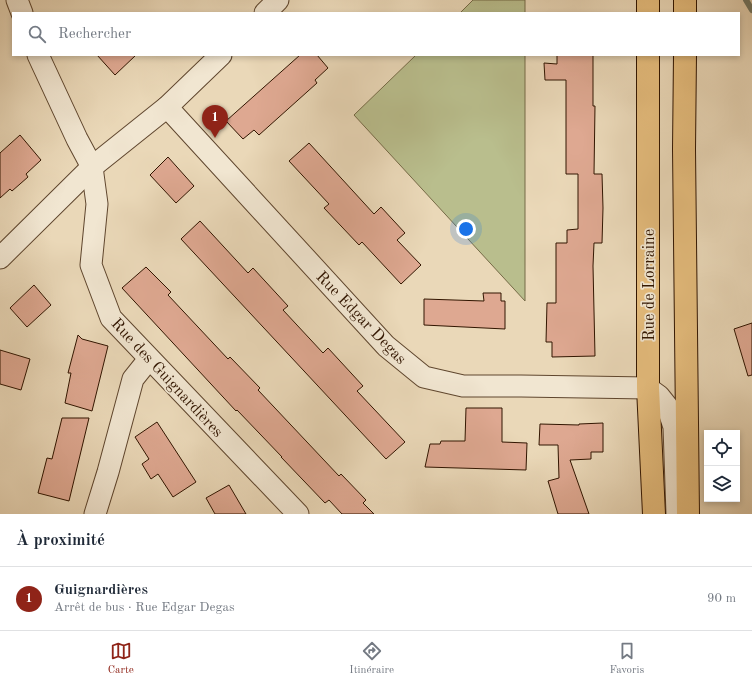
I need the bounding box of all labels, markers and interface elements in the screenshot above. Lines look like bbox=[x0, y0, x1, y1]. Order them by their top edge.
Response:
search box bbox=[12, 12, 740, 56]
icon: search bbox=[26, 23, 48, 45]
text: Rechercher bbox=[58, 27, 131, 42]
pin: 1 bbox=[202, 105, 228, 138]
your location bbox=[456, 219, 476, 239]
street label: Rue de Lorraine bbox=[642, 229, 658, 341]
street label: Rue Edgar Degas bbox=[312, 269, 409, 368]
street label: Rue des Guignardières bbox=[107, 316, 226, 441]
map controls bbox=[704, 430, 740, 502]
button: locate bbox=[704, 430, 740, 466]
button: layers bbox=[704, 466, 740, 502]
text: À proximité bbox=[16, 532, 105, 549]
text: Guignardières bbox=[54, 583, 148, 598]
text: 1 bbox=[25, 592, 33, 605]
text: 90 m bbox=[707, 592, 736, 605]
text: Arrêt de bus · Rue Edgar Degas bbox=[54, 601, 235, 614]
tab: Carte bbox=[108, 640, 134, 678]
tab: Itinéraire bbox=[349, 640, 394, 678]
tab: Favoris bbox=[609, 640, 644, 678]

